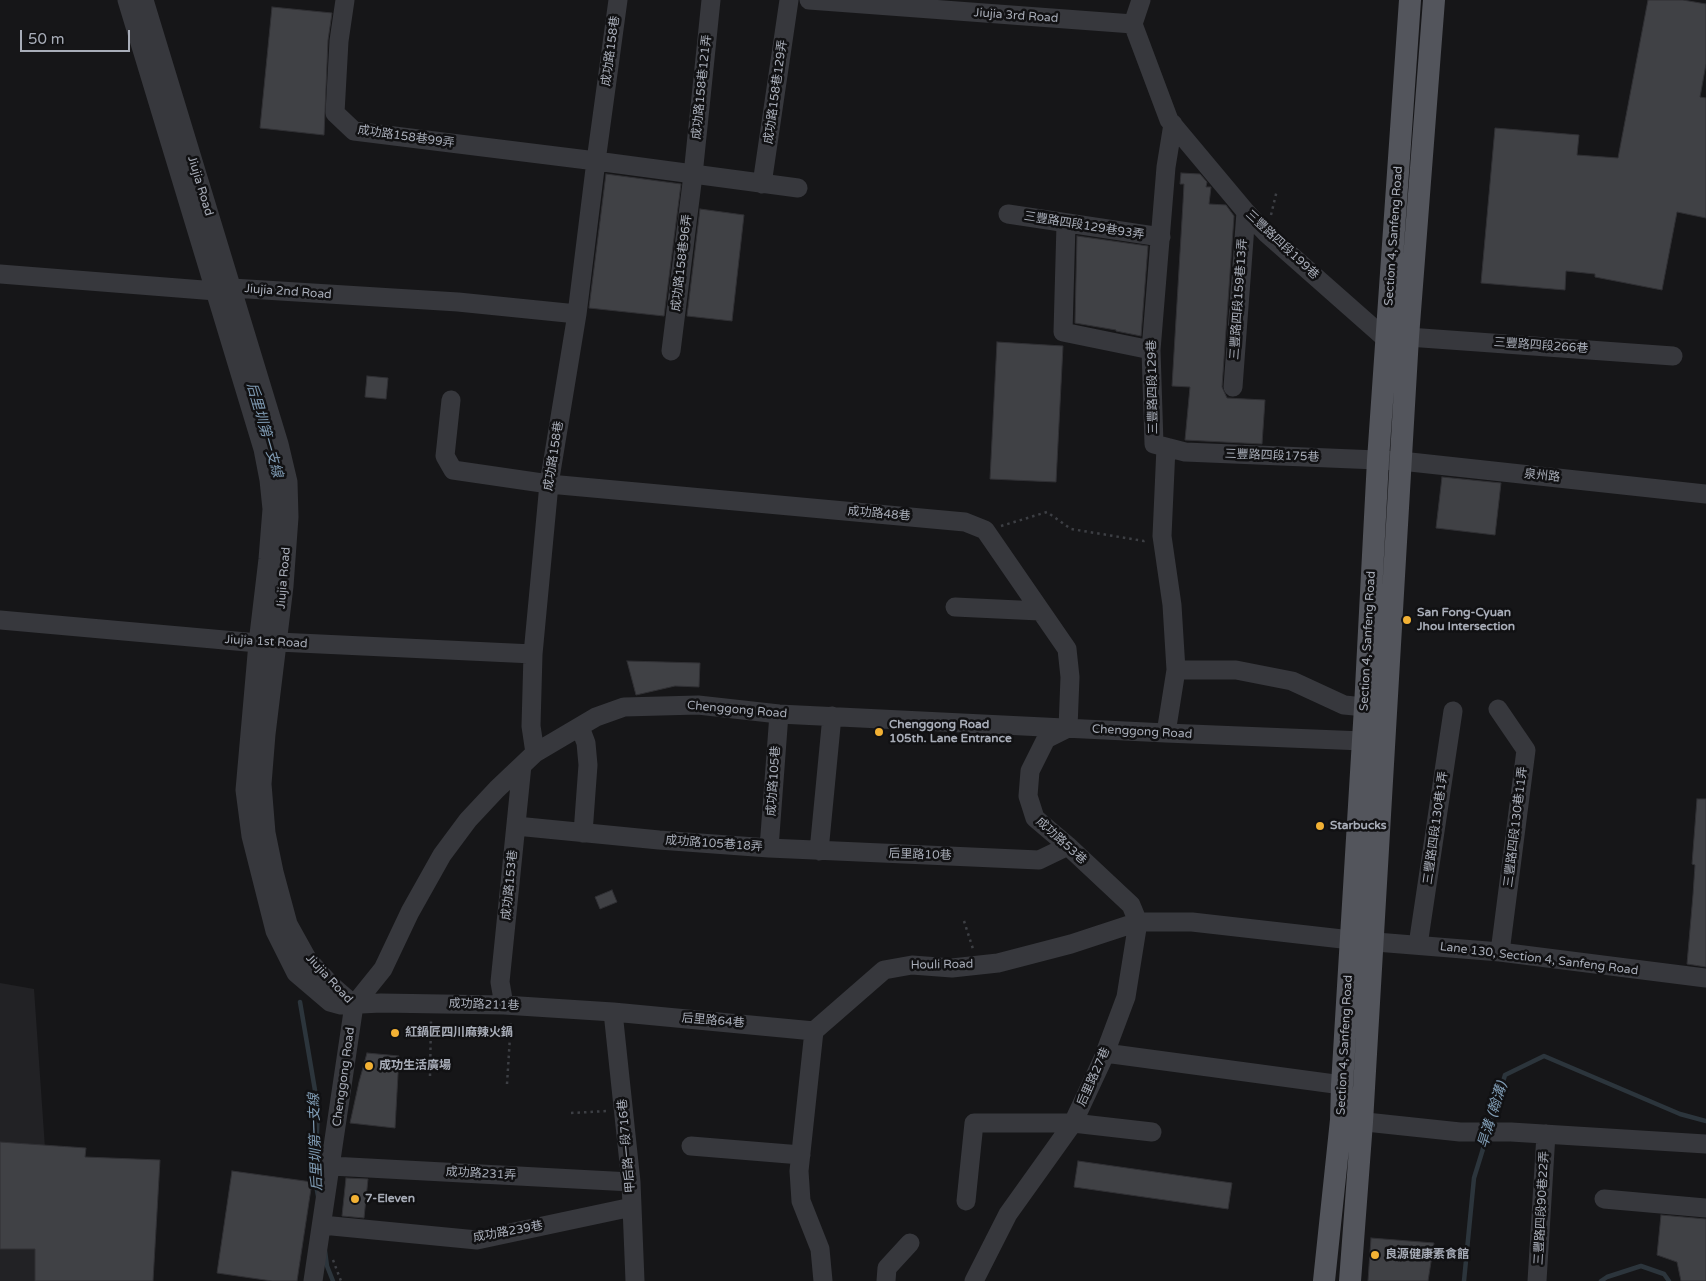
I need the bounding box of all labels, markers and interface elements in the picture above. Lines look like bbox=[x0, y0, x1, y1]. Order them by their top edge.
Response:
street label: Jiujia 3rd Road bbox=[973, 6, 1059, 26]
street label: 成功路158巷 bbox=[599, 15, 623, 87]
scale bar bbox=[22, 20, 132, 52]
text: 50 m bbox=[28, 30, 65, 48]
street label: 成功路158巷121弄 bbox=[689, 34, 715, 140]
street label: 成功路158巷129弄 bbox=[762, 39, 790, 145]
street label: 成功路158巷99弄 bbox=[357, 123, 455, 151]
street label: Jiujia Road bbox=[184, 154, 216, 218]
street label: Section 4, Sanfeng Road bbox=[1382, 166, 1406, 306]
street label: 三豐路四段199巷 bbox=[1242, 207, 1322, 283]
street label: 三豐路四段129巷93弄 bbox=[1023, 209, 1145, 243]
street label: 成功路158巷96弄 bbox=[669, 214, 695, 312]
street label: 三豐路四段159巷13弄 bbox=[1228, 238, 1250, 360]
street label: Jiujia 2nd Road bbox=[244, 282, 332, 302]
street label: 三豐路四段266巷 bbox=[1493, 336, 1589, 356]
street label: 三豐路四段129巷 bbox=[1145, 340, 1161, 434]
water label: 后里圳第一支線 bbox=[242, 381, 286, 479]
street label: 成功路158巷 bbox=[541, 420, 567, 492]
street label: 三豐路四段175巷 bbox=[1224, 447, 1320, 465]
street label: 泉州路 bbox=[1523, 467, 1561, 485]
street label: 成功路48巷 bbox=[847, 504, 911, 524]
street label: Jiujia Road bbox=[274, 547, 294, 609]
street label: Section 4, Sanfeng Road bbox=[1357, 571, 1379, 711]
place label: San Fong-Cyuan Jhou Intersection bbox=[1417, 606, 1515, 634]
marker: San Fong-Cyuan Jhou Intersection bbox=[1401, 614, 1413, 626]
street label: Jiujia 1st Road bbox=[224, 633, 308, 651]
street label: Chenggong Road bbox=[686, 698, 788, 722]
place label: Chenggong Road 105th. Lane Entrance bbox=[889, 718, 1012, 746]
street label: Chenggong Road bbox=[1092, 722, 1192, 742]
marker: Chenggong Road 105th. Lane Entrance bbox=[873, 726, 885, 738]
street label: 成功路105巷 bbox=[764, 745, 784, 817]
street label: 三豐路四段130巷11弄 bbox=[1501, 766, 1531, 888]
street label: 三豐路四段130巷1弄 bbox=[1421, 770, 1451, 886]
street label: 成功路53巷 bbox=[1033, 815, 1089, 867]
place label: Starbucks bbox=[1330, 819, 1387, 833]
marker: Starbucks bbox=[1314, 820, 1326, 832]
street label: 成功路105巷18弄 bbox=[665, 833, 763, 855]
street label: 后里路10巷 bbox=[888, 847, 952, 863]
street label: 成功路153巷 bbox=[499, 849, 521, 921]
street label: Lane 130, Section 4, Sanfeng Road bbox=[1439, 940, 1639, 978]
street label: Jiujia Road bbox=[303, 951, 355, 1007]
street label: Houli Road bbox=[911, 957, 973, 973]
street label: Section 4, Sanfeng Road bbox=[1334, 975, 1356, 1115]
street label: 成功路211巷 bbox=[448, 997, 520, 1013]
street label: 后里路64巷 bbox=[681, 1011, 745, 1031]
street label: Chenggong Road bbox=[330, 1026, 358, 1128]
place label: 紅鍋匠四川麻辣火鍋 bbox=[405, 1026, 513, 1040]
marker: 紅鍋匠四川麻辣火鍋 bbox=[389, 1027, 401, 1039]
street label: 后里路27巷 bbox=[1075, 1045, 1113, 1109]
place label: 成功生活廣場 bbox=[379, 1059, 451, 1073]
marker: 成功生活廣場 bbox=[363, 1060, 375, 1072]
water label: 旱溝 (翰溝) bbox=[1475, 1080, 1511, 1150]
water label: 后里圳第一支線 bbox=[306, 1093, 326, 1191]
street label: 甲后路一段716巷 bbox=[616, 1098, 638, 1194]
street label: 三豐路四段90巷22弄 bbox=[1532, 1151, 1552, 1265]
street label: 成功路231弄 bbox=[445, 1165, 517, 1183]
place label: 7-Eleven bbox=[365, 1192, 415, 1206]
marker: 7-Eleven bbox=[349, 1193, 361, 1205]
street label: 成功路239巷 bbox=[472, 1219, 544, 1245]
place label: 良源健康素食館 bbox=[1385, 1248, 1469, 1262]
marker: 良源健康素食館 bbox=[1369, 1249, 1381, 1261]

